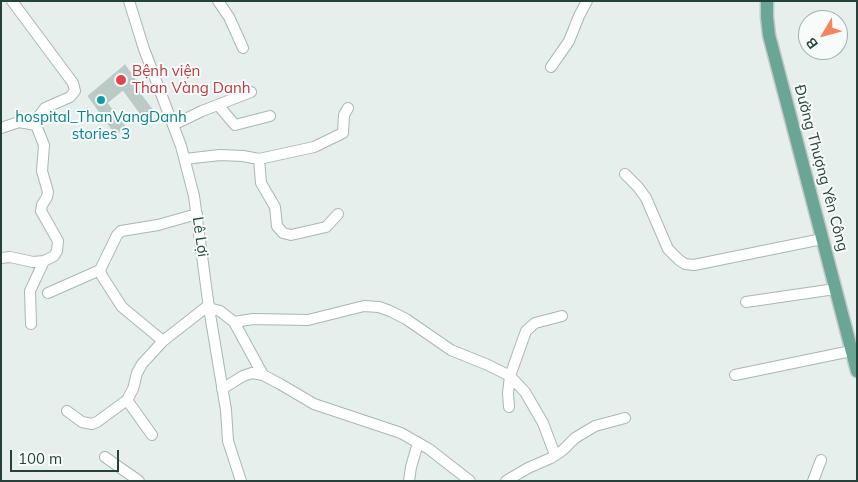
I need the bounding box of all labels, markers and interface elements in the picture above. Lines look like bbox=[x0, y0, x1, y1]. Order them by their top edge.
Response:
north arrow bbox=[798, 10, 848, 60]
text: B bbox=[802, 34, 822, 53]
place label: Bệnh viện Than Vàng Danh bbox=[132, 62, 251, 97]
marker: Bệnh viện Than Vàng Danh bbox=[114, 73, 128, 87]
street label: Đường Thượng Yên Công bbox=[790, 83, 852, 253]
marker: hospital_ThanVangDanh stories 3 bbox=[95, 94, 107, 106]
place label: hospital_ThanVangDanh stories 3 bbox=[15, 108, 187, 143]
street label: Lê Lợi bbox=[188, 216, 212, 258]
scale bar bbox=[12, 440, 121, 472]
text: 100 m bbox=[18, 449, 62, 468]

